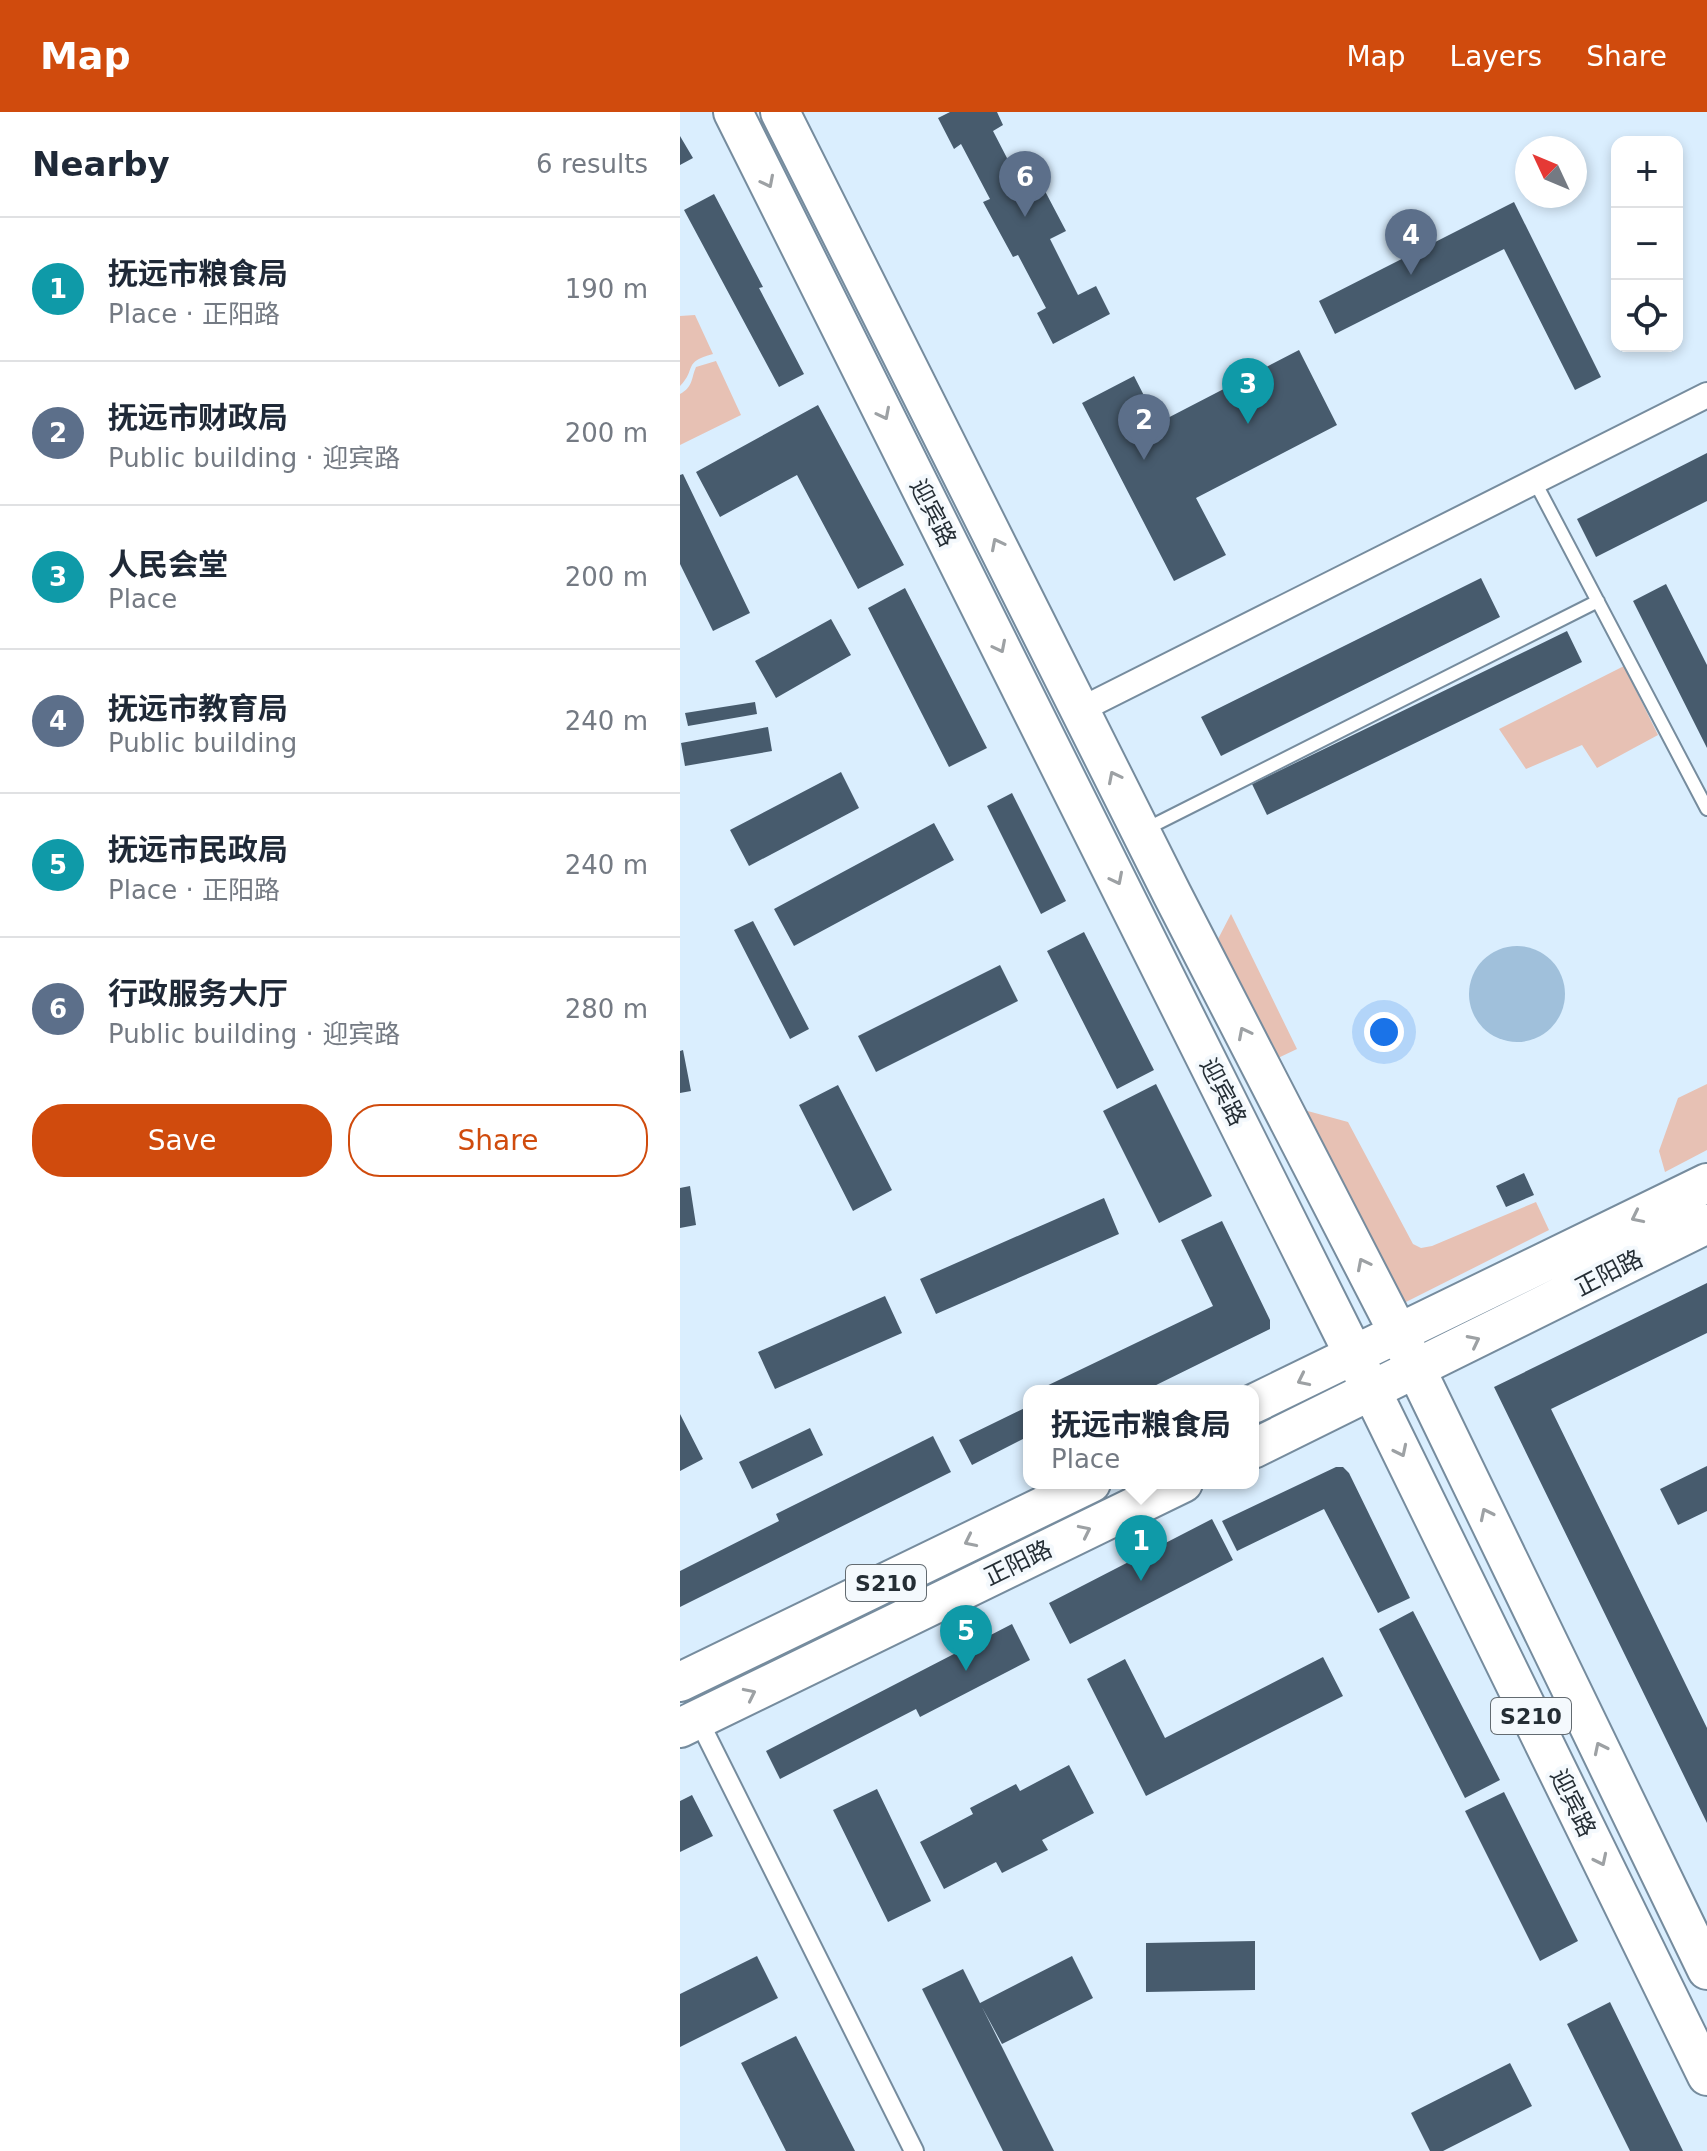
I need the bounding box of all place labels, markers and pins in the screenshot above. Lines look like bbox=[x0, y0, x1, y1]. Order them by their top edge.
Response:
pin: 6 bbox=[999, 151, 1051, 217]
pin: 4 bbox=[1385, 209, 1437, 275]
pin: 3 bbox=[1222, 358, 1274, 424]
pin: 2 bbox=[1118, 394, 1170, 460]
pin: 1 bbox=[1115, 1515, 1167, 1581]
pin: 5 bbox=[940, 1605, 992, 1671]

